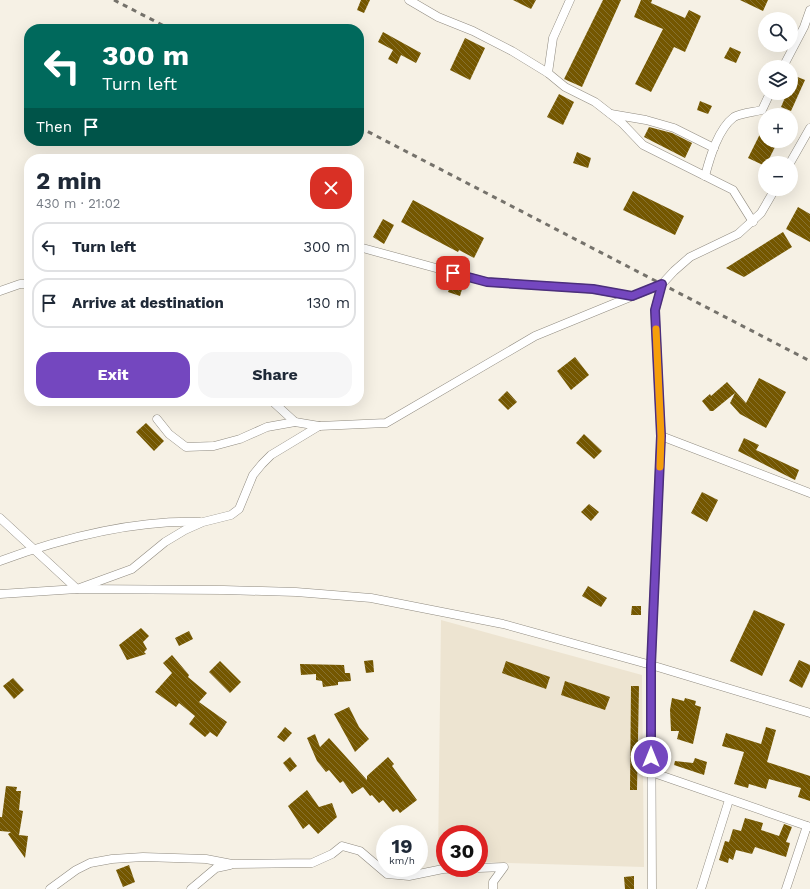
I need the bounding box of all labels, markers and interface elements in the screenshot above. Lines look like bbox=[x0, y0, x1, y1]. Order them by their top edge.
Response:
map controls bbox=[758, 12, 798, 196]
button: search bbox=[758, 12, 798, 52]
text: 300 m bbox=[102, 39, 189, 72]
icon: left bbox=[36, 40, 88, 92]
button: layers bbox=[758, 60, 798, 100]
text: Turn left bbox=[102, 73, 177, 94]
button: + bbox=[758, 108, 798, 148]
icon: arrive bbox=[80, 116, 102, 138]
text: Then bbox=[36, 118, 72, 136]
button: − bbox=[758, 156, 798, 196]
text: 2 min bbox=[36, 167, 102, 195]
button: close bbox=[310, 167, 352, 209]
text: 430 m · 21:02 bbox=[36, 196, 120, 211]
icon: left bbox=[38, 236, 60, 258]
text: Turn left bbox=[72, 238, 136, 256]
text: 300 m bbox=[303, 238, 350, 256]
pin bbox=[436, 256, 470, 290]
icon: arrive bbox=[442, 262, 464, 284]
icon: arrive bbox=[38, 292, 60, 314]
text: Arrive at destination bbox=[72, 294, 224, 312]
text: 130 m bbox=[307, 294, 350, 312]
button: Exit bbox=[36, 352, 190, 398]
button: Share bbox=[198, 352, 352, 398]
position arrow bbox=[630, 736, 672, 778]
speed limit sign: 30 bbox=[436, 825, 488, 877]
text: 19 bbox=[392, 834, 412, 858]
text: km/h bbox=[389, 855, 415, 866]

